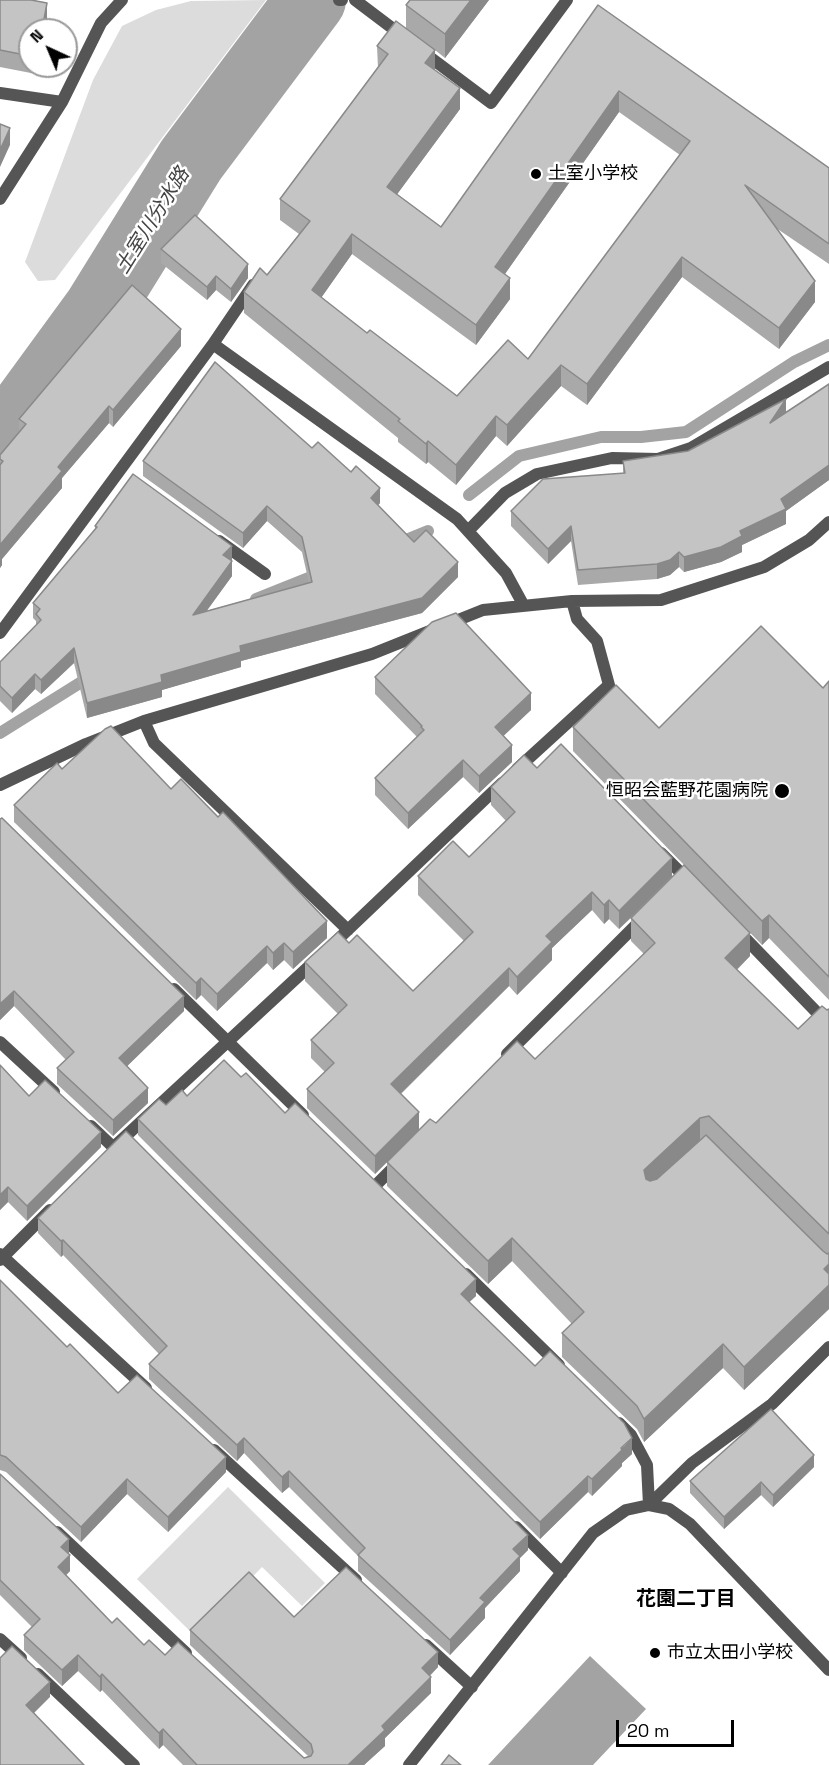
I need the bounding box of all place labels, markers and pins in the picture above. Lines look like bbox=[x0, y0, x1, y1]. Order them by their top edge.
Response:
place label: 土室小学校 bbox=[548, 163, 638, 185]
marker: 土室小学校 bbox=[529, 167, 543, 181]
place label: 恒昭会藍野花園病院 bbox=[606, 780, 768, 802]
marker: 恒昭会藍野花園病院 bbox=[773, 782, 791, 800]
place label: 市立太田小学校 bbox=[667, 1642, 793, 1664]
marker: 市立太田小学校 bbox=[648, 1646, 662, 1660]

